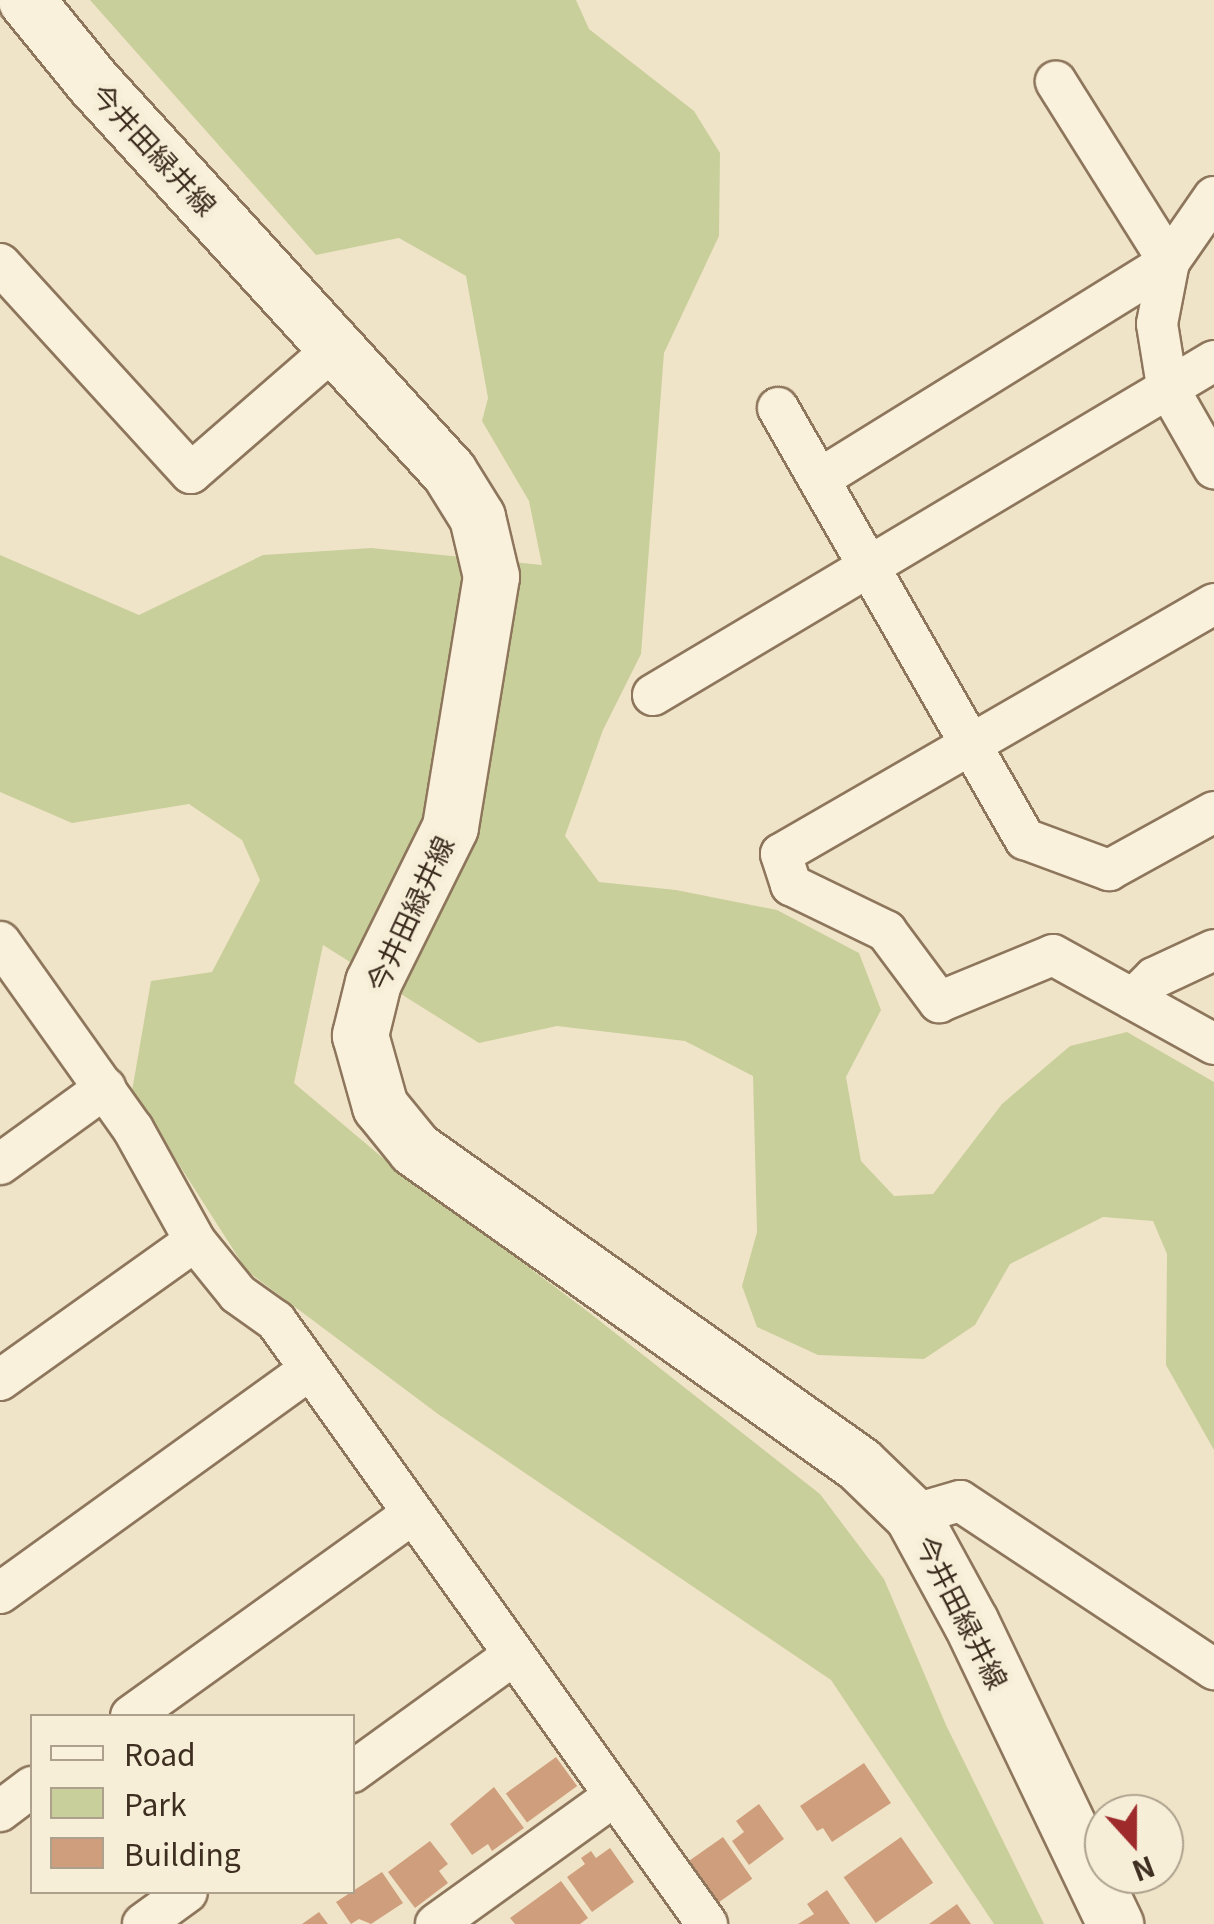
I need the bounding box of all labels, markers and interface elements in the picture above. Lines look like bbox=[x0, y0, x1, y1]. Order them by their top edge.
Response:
street label: 今井田緑井線 bbox=[85, 76, 225, 222]
street label: 今井田緑井線 bbox=[358, 830, 460, 996]
street label: 今井田緑井線 bbox=[910, 1530, 1016, 1694]
legend bbox=[30, 1714, 355, 1894]
text: Road bbox=[124, 1731, 196, 1775]
text: Park bbox=[124, 1781, 187, 1825]
north arrow bbox=[1084, 1794, 1184, 1894]
text: Building bbox=[124, 1831, 241, 1875]
text: N bbox=[1127, 1848, 1161, 1893]

